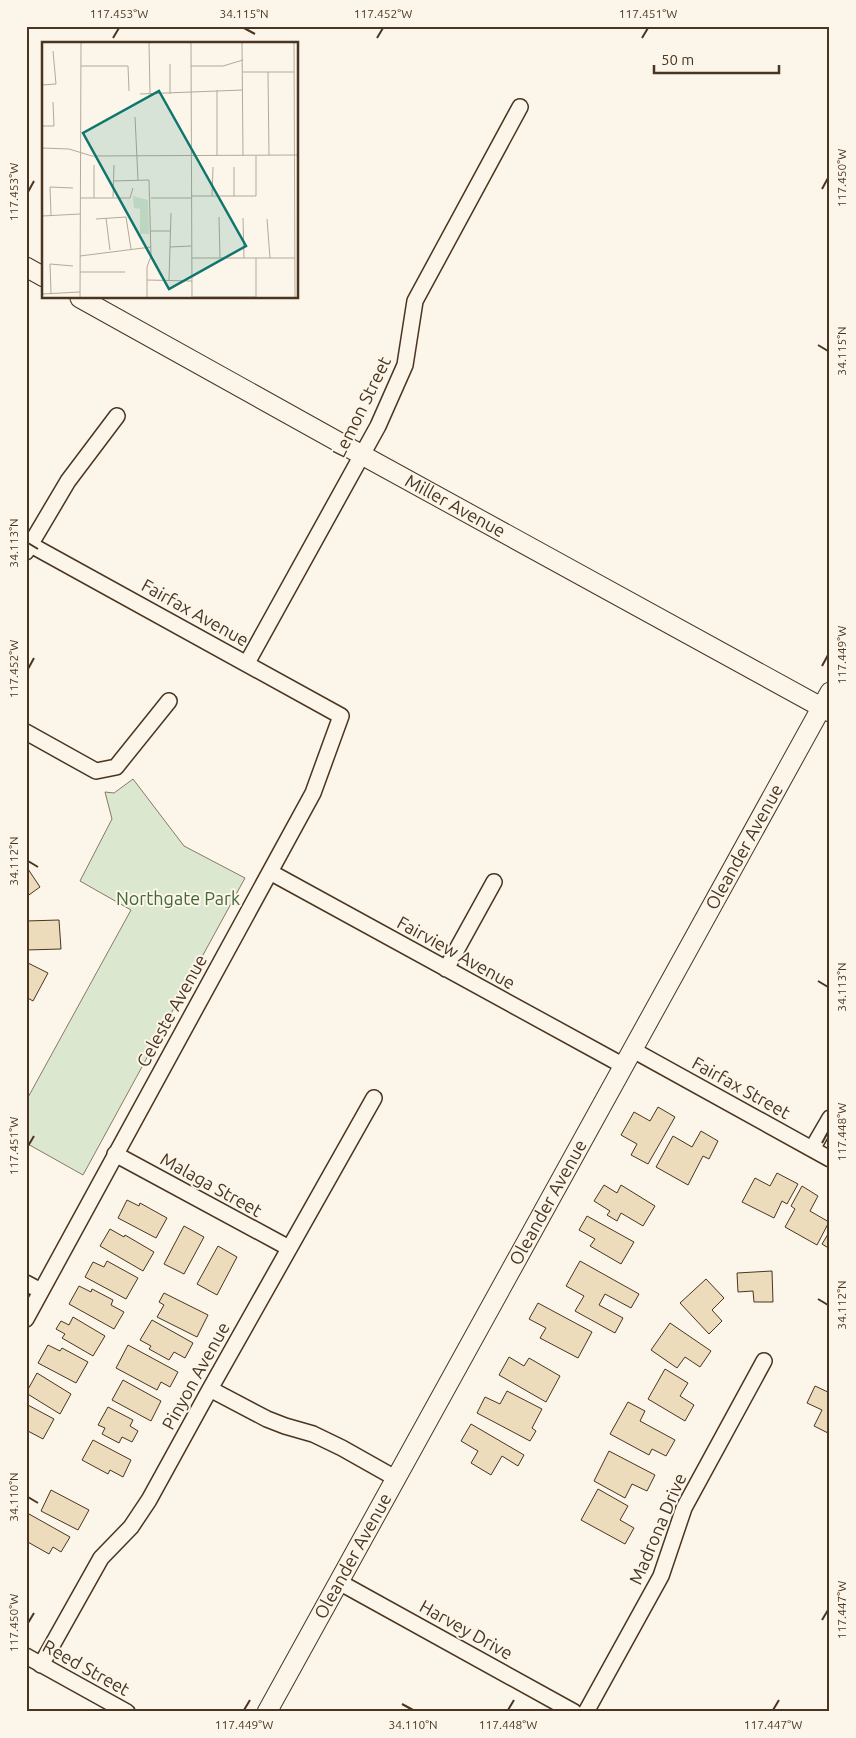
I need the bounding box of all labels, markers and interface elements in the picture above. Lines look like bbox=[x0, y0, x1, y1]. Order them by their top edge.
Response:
text: 117.453°W bbox=[90, 7, 148, 20]
text: 34.115°N bbox=[219, 7, 269, 20]
text: 117.452°W bbox=[354, 7, 412, 20]
text: 117.451°W bbox=[619, 7, 677, 20]
inset map bbox=[42, 42, 299, 299]
scale bar bbox=[654, 42, 778, 74]
text: 50 m bbox=[661, 51, 694, 68]
text: 117.450°W bbox=[835, 149, 848, 207]
text: 117.453°W bbox=[7, 163, 20, 221]
text: 34.115°N bbox=[835, 326, 848, 376]
street label: Lemon Street bbox=[328, 353, 394, 460]
street label: Miller Avenue bbox=[402, 470, 509, 541]
text: 34.113°N bbox=[7, 518, 20, 568]
street label: Fairfax Avenue bbox=[139, 574, 252, 650]
text: 117.449°W bbox=[835, 626, 848, 684]
text: 117.452°W bbox=[7, 640, 20, 698]
street label: Oleander Avenue bbox=[701, 780, 786, 913]
text: 34.112°N bbox=[7, 836, 20, 886]
park label: Northgate Park bbox=[116, 888, 240, 908]
street label: Fairview Avenue bbox=[394, 912, 519, 993]
street label: Celeste Avenue bbox=[132, 951, 210, 1070]
text: 34.113°N bbox=[835, 962, 848, 1012]
street label: Fairfax Street bbox=[689, 1052, 794, 1122]
text: 117.448°W bbox=[835, 1103, 848, 1161]
text: 117.451°W bbox=[7, 1117, 20, 1175]
street label: Oleander Avenue bbox=[505, 1136, 590, 1268]
street label: Malaga Street bbox=[157, 1148, 266, 1220]
text: 34.112°N bbox=[835, 1280, 848, 1330]
street label: Pinyon Avenue bbox=[157, 1318, 233, 1433]
street label: Madrona Drive bbox=[625, 1470, 690, 1587]
text: 34.110°N bbox=[7, 1472, 20, 1522]
street label: Oleander Avenue bbox=[309, 1489, 395, 1622]
text: 117.447°W bbox=[835, 1581, 848, 1639]
text: 117.450°W bbox=[7, 1594, 20, 1652]
street label: Harvey Drive bbox=[417, 1595, 516, 1663]
street label: Reed Street bbox=[40, 1635, 133, 1699]
text: 117.449°W bbox=[215, 1718, 273, 1731]
text: 34.110°N bbox=[388, 1718, 438, 1731]
text: 117.448°W bbox=[479, 1718, 537, 1731]
text: 117.447°W bbox=[744, 1718, 802, 1731]

